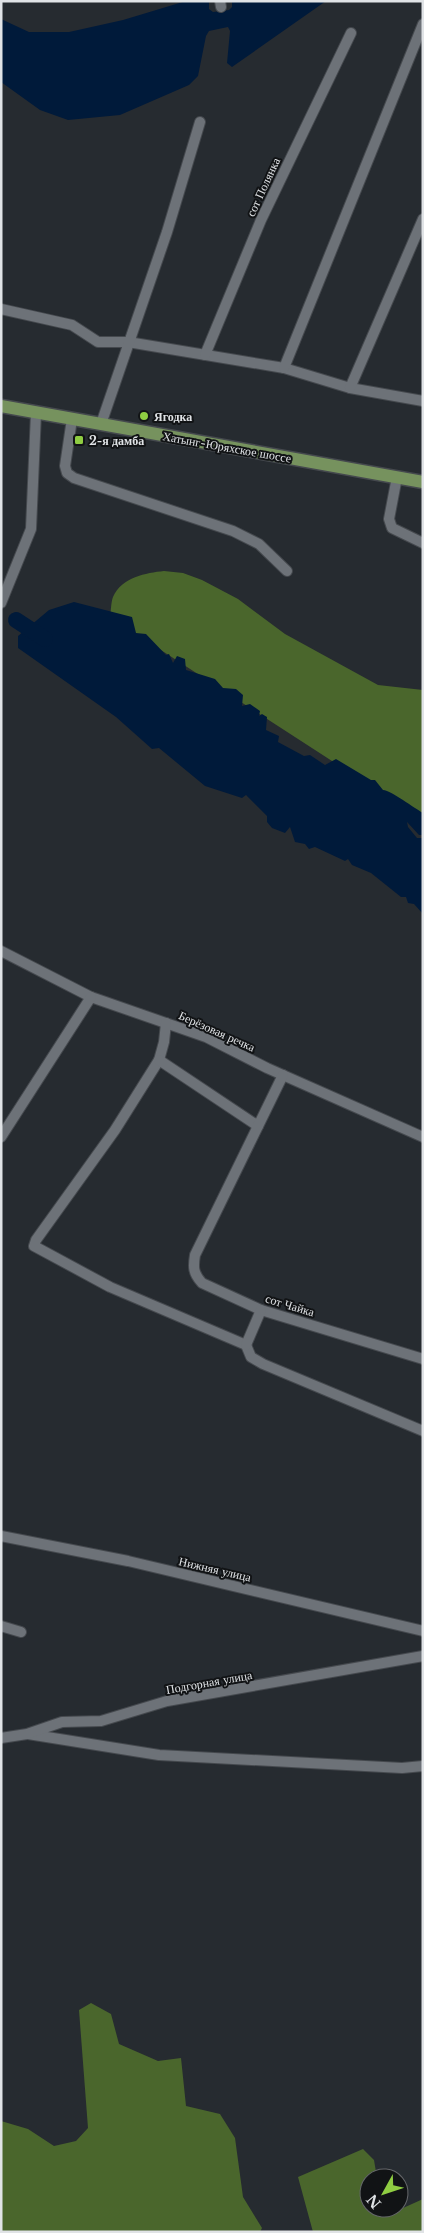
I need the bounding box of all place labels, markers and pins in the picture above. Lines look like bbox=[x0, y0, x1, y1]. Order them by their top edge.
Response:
place label: Ягодка bbox=[154, 409, 192, 424]
marker: Ягодка bbox=[138, 410, 150, 422]
place label: 2-я дамба bbox=[89, 433, 144, 448]
marker: 2-я дамба bbox=[73, 434, 85, 446]

